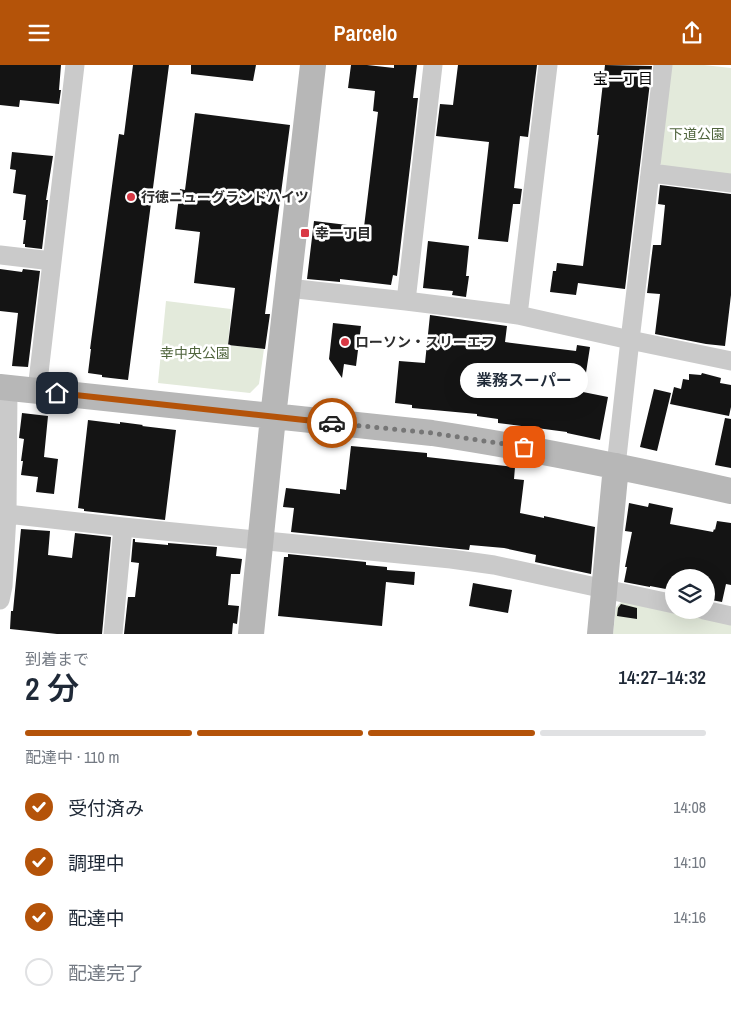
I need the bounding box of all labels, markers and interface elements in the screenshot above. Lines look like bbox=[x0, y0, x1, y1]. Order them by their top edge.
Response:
text: Parcelo bbox=[334, 18, 397, 48]
icon: menu bbox=[25, 19, 53, 47]
icon: share bbox=[678, 19, 706, 47]
district label: 宝一丁目 bbox=[593, 68, 653, 89]
park label: 下道公園 bbox=[669, 125, 725, 143]
place label: 行徳ニューグランドハイツ bbox=[141, 188, 309, 206]
marker: 行徳ニューグランドハイツ bbox=[125, 191, 137, 203]
place label: 幸一丁目 bbox=[315, 224, 371, 242]
marker: 幸一丁目 bbox=[299, 227, 311, 239]
place label: ローソン・スリーエフ bbox=[355, 333, 495, 351]
marker: ローソン・スリーエフ bbox=[339, 336, 351, 348]
park label: 幸中央公園 bbox=[160, 344, 230, 362]
callout: 業務スーパー bbox=[460, 362, 588, 397]
text: 業務スーパー bbox=[476, 369, 572, 391]
pin bbox=[36, 372, 78, 414]
icon: home bbox=[43, 379, 71, 407]
courier bbox=[307, 398, 357, 448]
icon: car bbox=[318, 409, 346, 437]
pin bbox=[503, 426, 545, 468]
icon: bag bbox=[510, 433, 538, 461]
map controls bbox=[665, 569, 715, 619]
button: layers bbox=[665, 569, 715, 619]
text: 到着まで bbox=[25, 648, 89, 670]
text: 14:27–14:32 bbox=[618, 664, 706, 690]
text: 2 分 bbox=[25, 667, 79, 710]
text: 配達中 · 110 m bbox=[25, 746, 119, 768]
icon: check bbox=[25, 793, 53, 821]
text: 受付済み bbox=[68, 795, 144, 821]
text: 14:08 bbox=[673, 796, 706, 818]
icon: check bbox=[25, 848, 53, 876]
text: 調理中 bbox=[68, 850, 125, 876]
text: 14:10 bbox=[673, 851, 706, 873]
icon: check bbox=[25, 903, 53, 931]
text: 配達中 bbox=[68, 905, 125, 931]
text: 14:16 bbox=[673, 906, 706, 928]
text: 配達完了 bbox=[68, 960, 144, 986]

